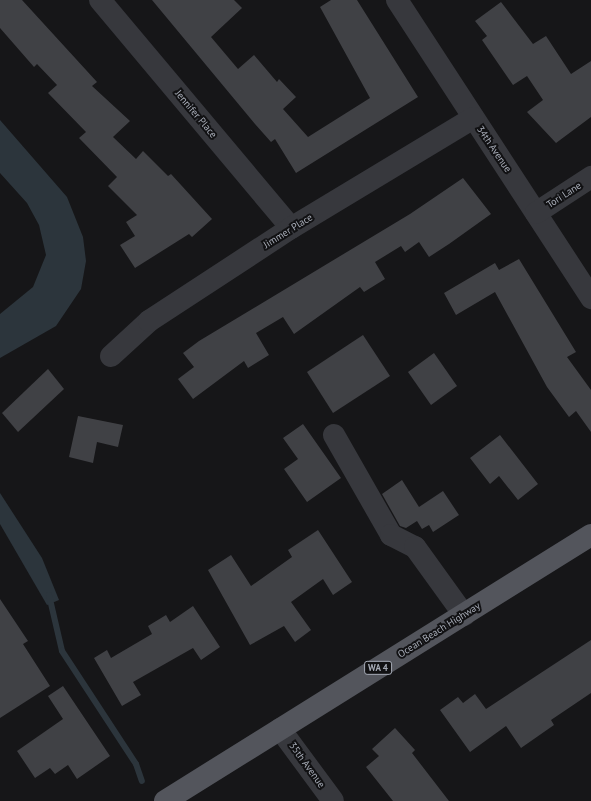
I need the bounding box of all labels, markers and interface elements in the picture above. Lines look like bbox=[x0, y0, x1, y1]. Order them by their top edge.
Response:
street label: Jennifer Place bbox=[173, 88, 219, 140]
street label: 34th Avenue bbox=[474, 123, 514, 175]
street label: Tori Lane bbox=[544, 179, 584, 211]
street label: Jimmer Place bbox=[261, 211, 315, 251]
street label: Ocean Beach Highway bbox=[396, 600, 482, 660]
road number: WA 4 bbox=[363, 661, 393, 675]
street label: 35th Avenue bbox=[286, 740, 328, 790]

